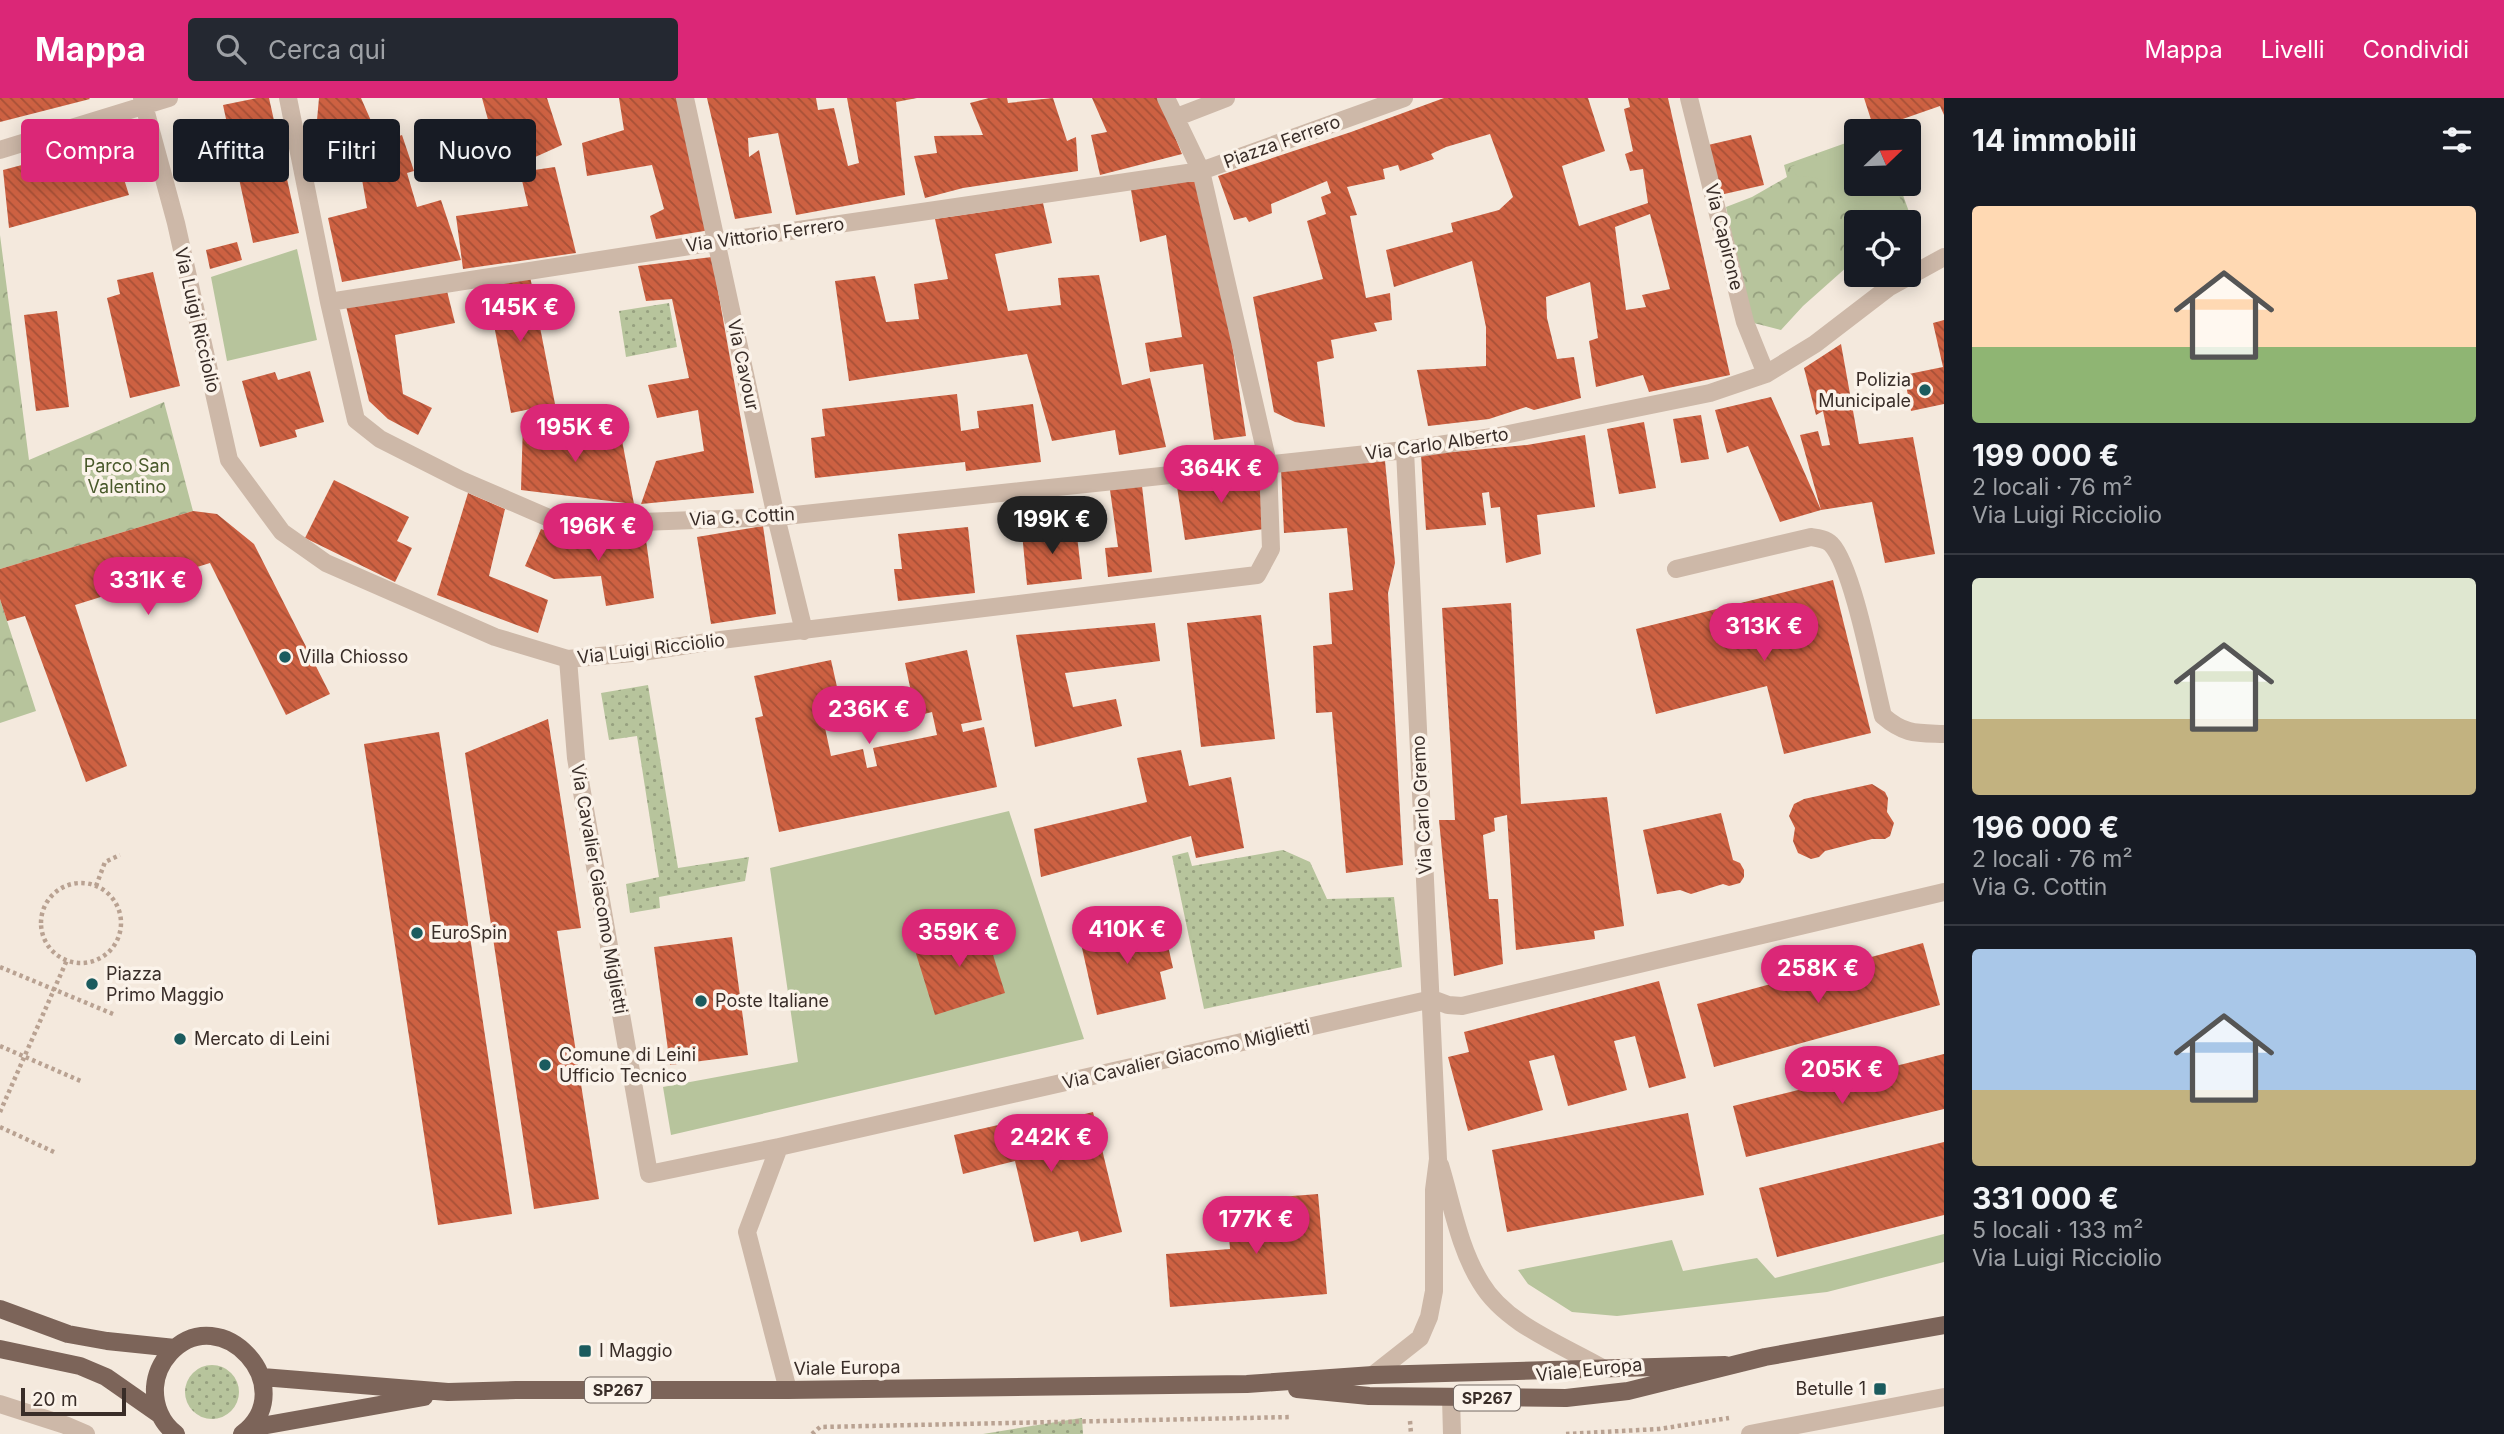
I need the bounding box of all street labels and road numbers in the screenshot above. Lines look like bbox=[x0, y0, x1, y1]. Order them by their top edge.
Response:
street label: Piazza Ferrero bbox=[1221, 111, 1343, 172]
street label: Via Capirone bbox=[1701, 181, 1748, 292]
street label: Via Vittorio Ferrero bbox=[684, 213, 845, 256]
street label: Via Luigi Ricciolio bbox=[171, 245, 224, 395]
street label: Via Cavour bbox=[724, 317, 763, 413]
street label: Via Carlo Alberto bbox=[1364, 423, 1510, 464]
street label: Via G. Cottin bbox=[689, 503, 795, 530]
street label: Via Luigi Ricciolio bbox=[576, 629, 726, 668]
street label: Via Carlo Gremo bbox=[1407, 735, 1436, 875]
street label: Via Cavalier Giacomo Miglietti bbox=[567, 762, 632, 1015]
street label: Via Cavalier Giacomo Miglietti bbox=[1060, 1016, 1312, 1093]
street label: Viale Europa bbox=[1535, 1353, 1643, 1386]
street label: Viale Europa bbox=[793, 1356, 901, 1379]
road number: SP267 bbox=[585, 1378, 651, 1402]
road number: SP267 bbox=[1454, 1386, 1520, 1410]

